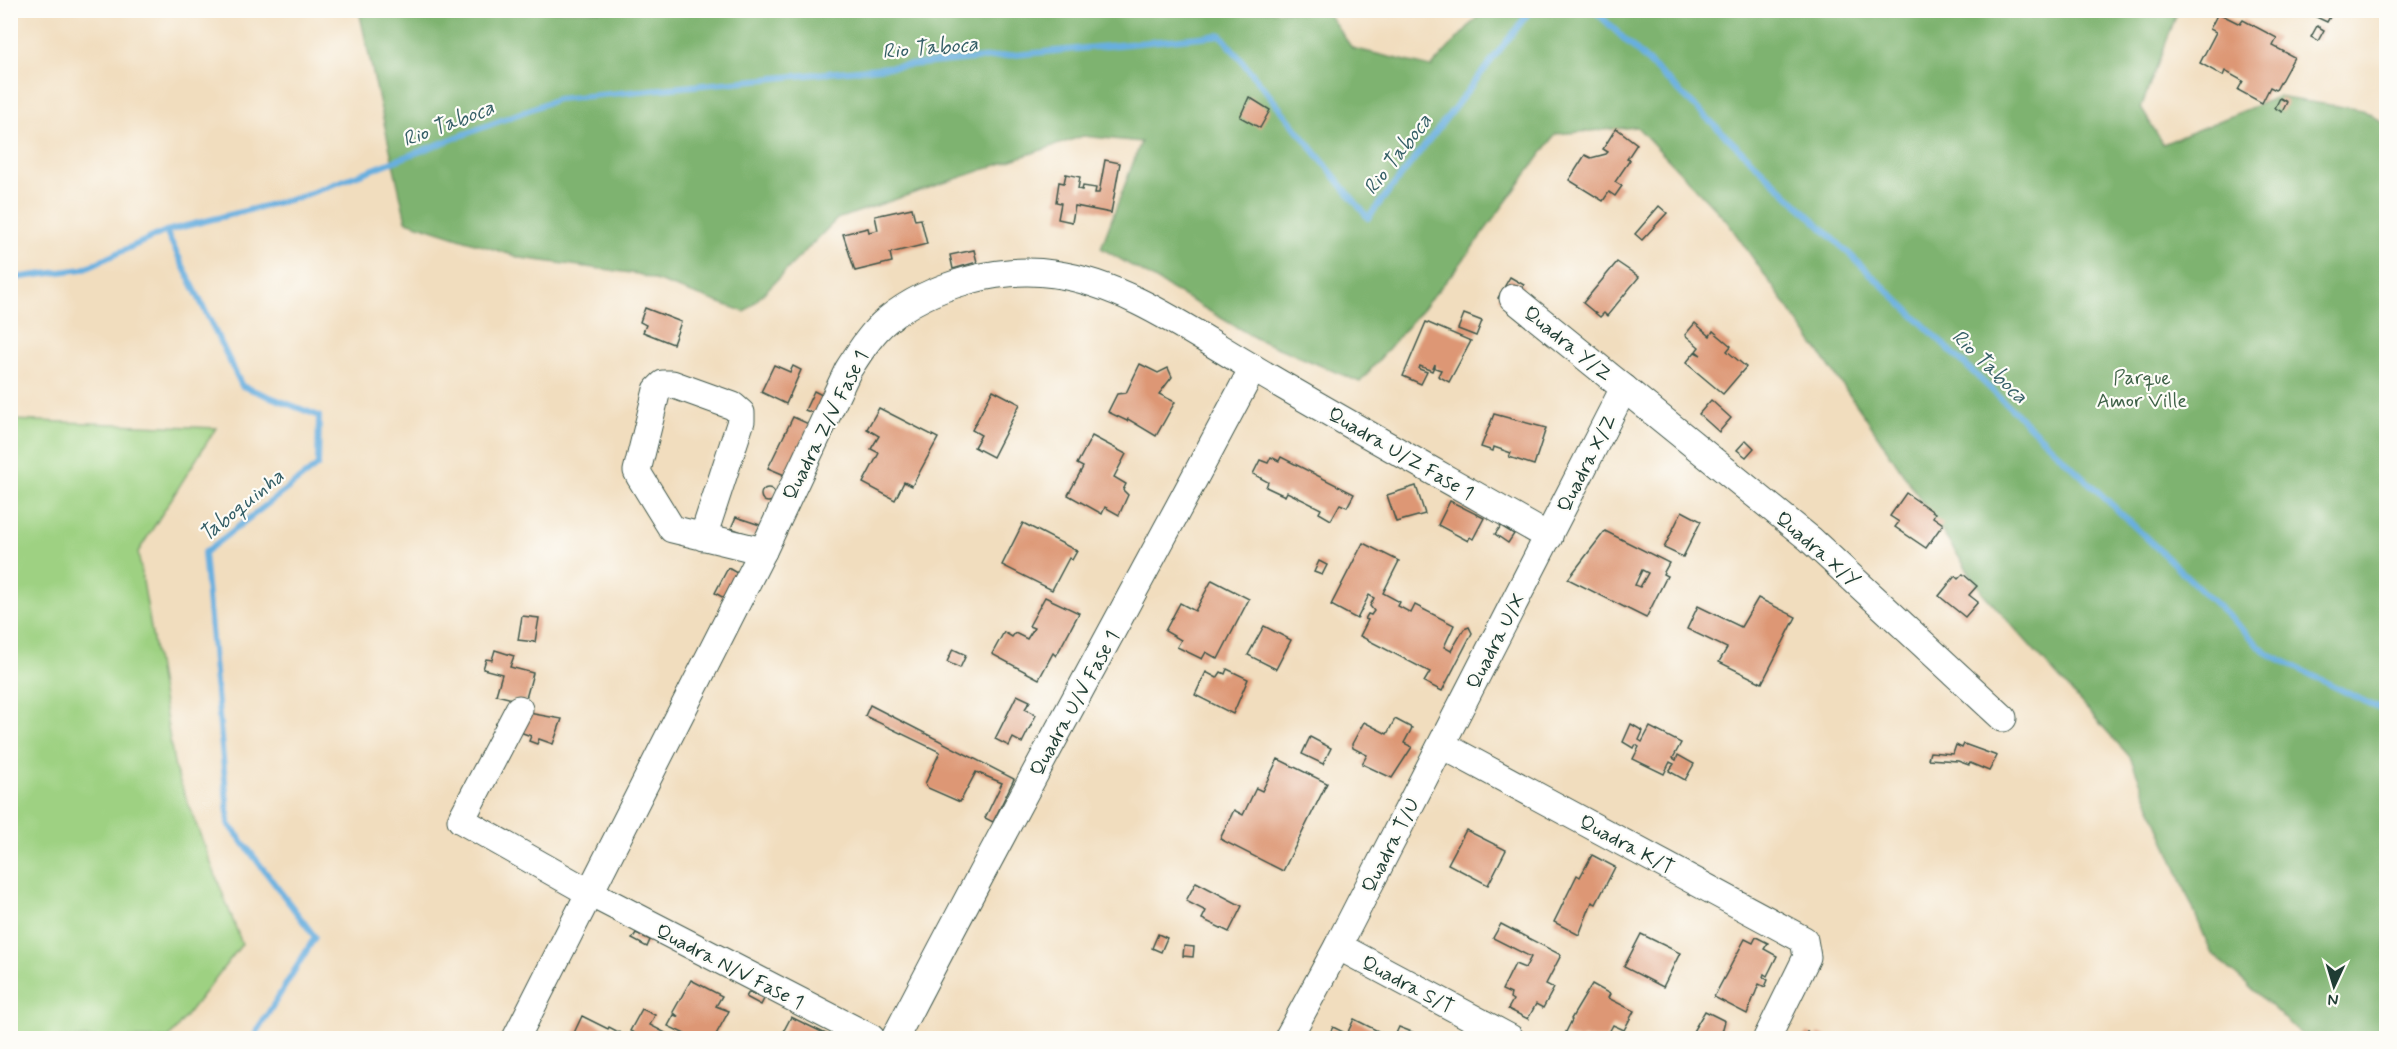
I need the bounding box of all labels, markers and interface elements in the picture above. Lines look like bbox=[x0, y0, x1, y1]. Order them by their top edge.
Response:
water label: Rio Taboca bbox=[881, 30, 979, 66]
water label: Rio Taboca bbox=[399, 94, 498, 154]
water label: Rio Taboca bbox=[1357, 108, 1438, 201]
street label: Quadra Y/Z bbox=[1517, 300, 1617, 388]
water label: Rio Taboca bbox=[1945, 323, 2034, 410]
street label: Quadra Z/V Fase 1 bbox=[777, 346, 876, 505]
park label: Parque Amor Ville bbox=[2097, 365, 2187, 415]
street label: Quadra U/Z Fase 1 bbox=[1322, 401, 1478, 507]
street label: Quadra X/Z bbox=[1551, 410, 1623, 517]
water label: Taboquinha bbox=[193, 463, 290, 549]
street label: Quadra X/Y bbox=[1769, 506, 1865, 595]
street label: Quadra U/X bbox=[1461, 589, 1532, 694]
street label: Quadra U/V Fase 1 bbox=[1024, 626, 1127, 781]
street label: Quadra T/U bbox=[1356, 794, 1427, 898]
street label: Quadra K/T bbox=[1574, 809, 1679, 882]
street label: Quadra N/V Fase 1 bbox=[651, 918, 808, 1016]
street label: Quadra S/T bbox=[1356, 950, 1458, 1021]
north arrow bbox=[2304, 956, 2364, 1016]
text: N bbox=[2327, 989, 2339, 1010]

